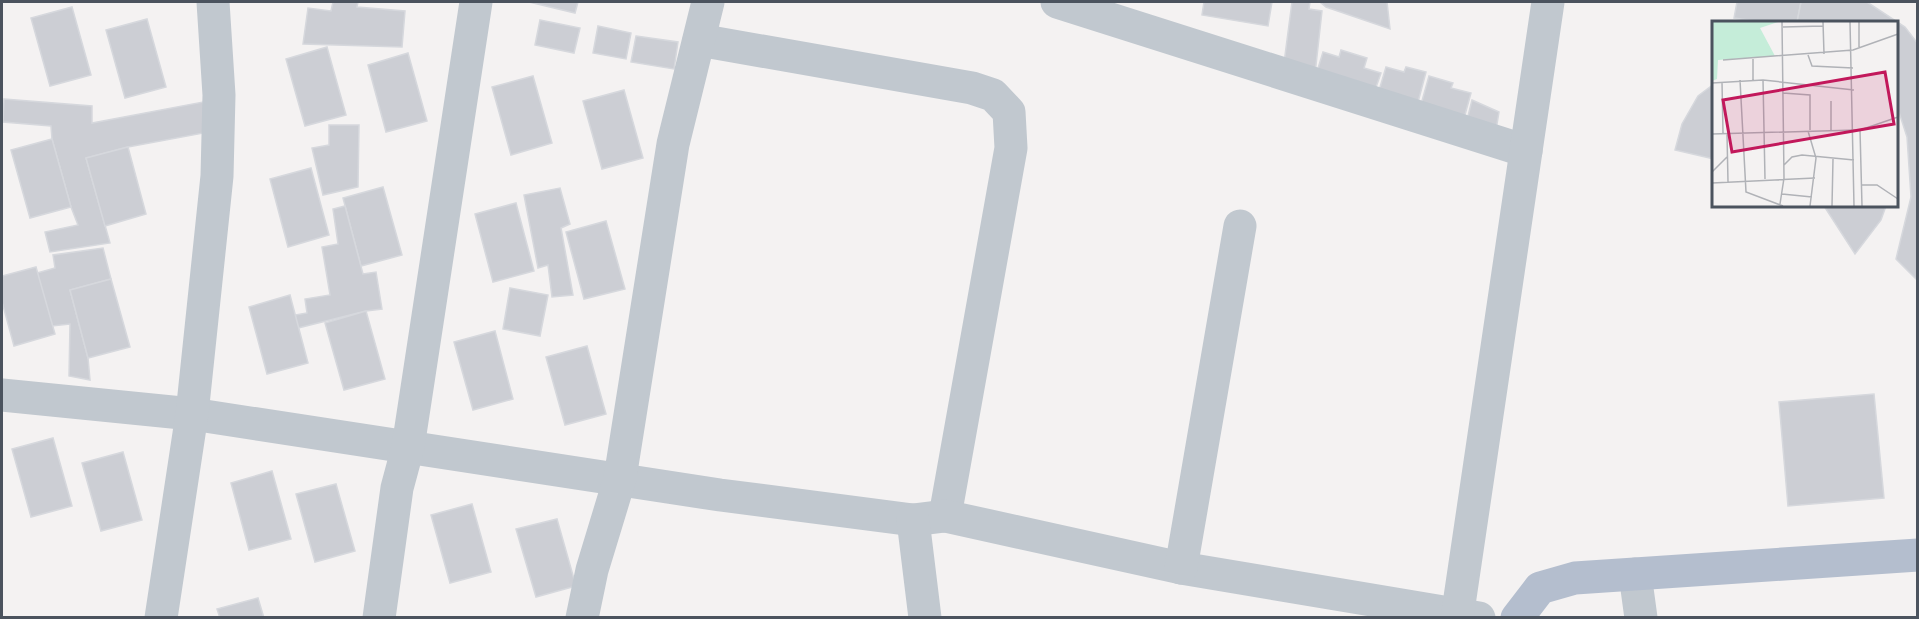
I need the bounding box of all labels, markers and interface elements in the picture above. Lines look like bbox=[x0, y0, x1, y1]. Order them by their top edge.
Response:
inset map bbox=[1712, 21, 1898, 207]

